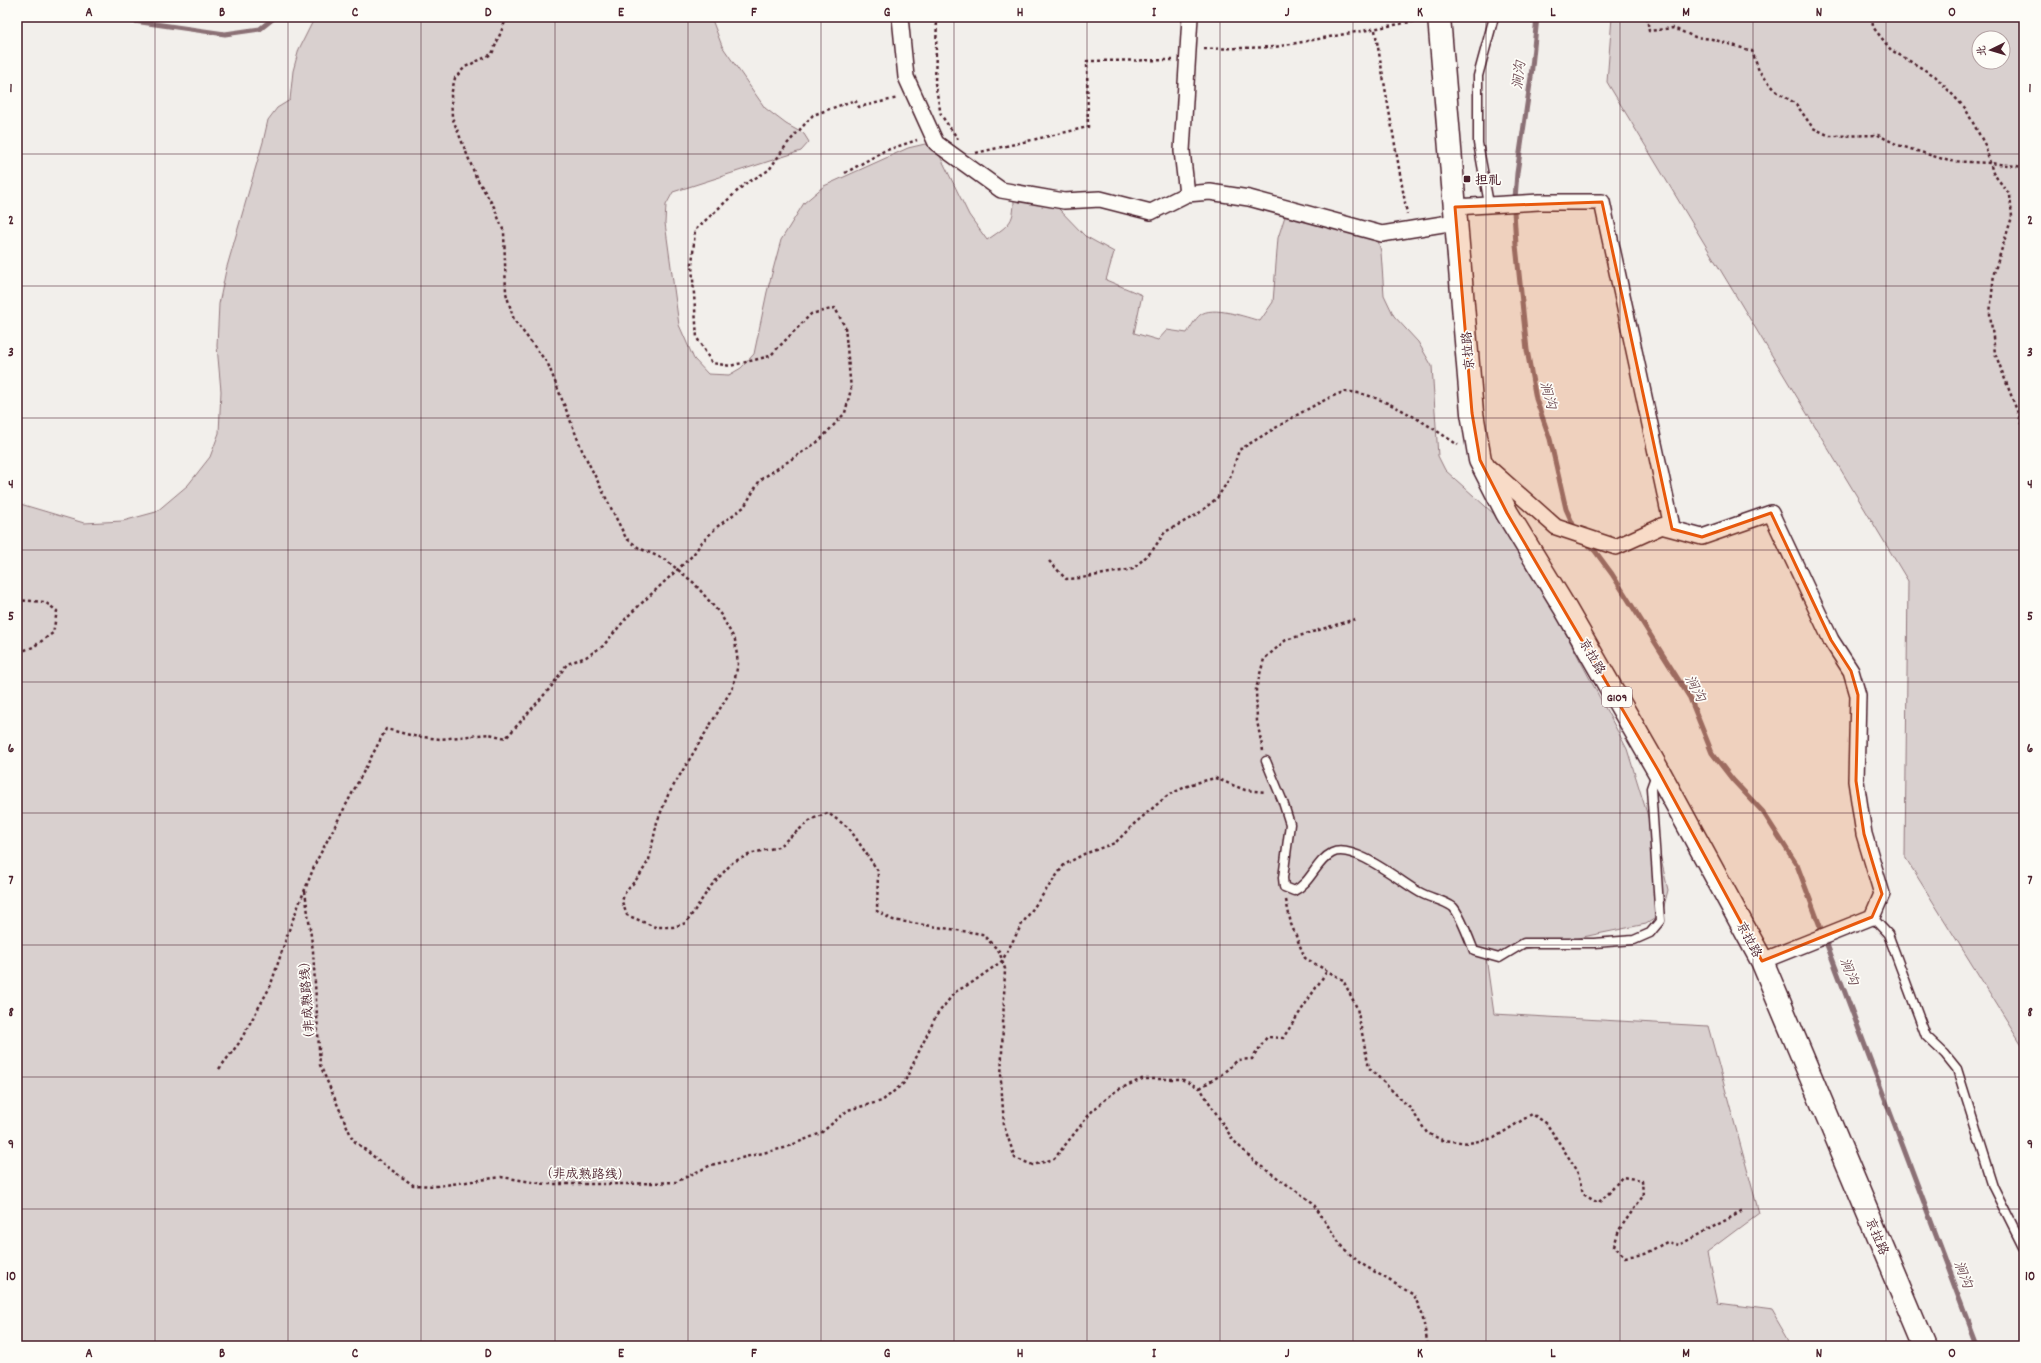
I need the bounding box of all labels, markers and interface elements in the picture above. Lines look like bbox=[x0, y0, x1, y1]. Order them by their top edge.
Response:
text: A bbox=[85, 4, 93, 23]
text: B bbox=[219, 4, 225, 23]
text: C bbox=[352, 4, 359, 23]
text: D bbox=[485, 4, 492, 23]
text: E bbox=[618, 4, 625, 23]
text: F bbox=[751, 4, 757, 23]
text: G bbox=[884, 4, 891, 23]
text: H bbox=[1017, 4, 1024, 23]
text: I bbox=[1152, 4, 1157, 23]
text: J bbox=[1285, 4, 1290, 23]
text: K bbox=[1417, 4, 1423, 23]
text: L bbox=[1550, 4, 1556, 23]
text: M bbox=[1682, 4, 1690, 23]
text: N bbox=[1816, 4, 1822, 23]
text: O bbox=[1948, 4, 1956, 23]
north arrow bbox=[1971, 30, 2011, 70]
text: 北 bbox=[1975, 45, 1991, 57]
water label: 涧沟 bbox=[1508, 58, 1532, 90]
text: 1 bbox=[10, 80, 13, 99]
text: 1 bbox=[2029, 80, 2032, 99]
place label: 担礼 bbox=[1475, 172, 1501, 191]
marker: 担礼 bbox=[1462, 174, 1472, 184]
text: 2 bbox=[8, 212, 14, 231]
text: 2 bbox=[2027, 212, 2033, 231]
street label: 京拉路 bbox=[1458, 331, 1481, 371]
text: 3 bbox=[8, 344, 14, 363]
text: 3 bbox=[2027, 344, 2033, 363]
water label: 涧沟 bbox=[1534, 379, 1561, 414]
text: 4 bbox=[8, 476, 14, 495]
text: 4 bbox=[2027, 476, 2033, 495]
text: 5 bbox=[8, 608, 14, 627]
text: 5 bbox=[2027, 608, 2033, 627]
street label: 京拉路 bbox=[1573, 636, 1609, 679]
water label: 涧沟 bbox=[1679, 672, 1711, 708]
road number: G109 bbox=[1602, 687, 1632, 707]
text: 6 bbox=[8, 740, 15, 759]
text: 6 bbox=[2027, 740, 2034, 759]
text: 7 bbox=[9, 872, 14, 891]
text: 7 bbox=[2028, 872, 2033, 891]
street label: 京拉路 bbox=[1730, 918, 1765, 962]
street label: （非成熟路线） bbox=[296, 954, 321, 1046]
water label: 涧沟 bbox=[1834, 955, 1863, 990]
text: 8 bbox=[8, 1004, 14, 1023]
text: 8 bbox=[2027, 1004, 2033, 1023]
text: 9 bbox=[8, 1136, 14, 1155]
text: 9 bbox=[2027, 1136, 2033, 1155]
street label: （非成熟路线） bbox=[539, 1165, 631, 1186]
street label: 京拉路 bbox=[1859, 1215, 1892, 1259]
water label: 涧沟 bbox=[1948, 1258, 1977, 1293]
text: 10 bbox=[6, 1268, 16, 1287]
text: 10 bbox=[2025, 1268, 2035, 1287]
text: A bbox=[85, 1345, 93, 1363]
text: B bbox=[219, 1345, 225, 1363]
text: C bbox=[352, 1345, 359, 1363]
text: D bbox=[485, 1345, 492, 1363]
text: E bbox=[618, 1345, 625, 1363]
text: F bbox=[751, 1345, 757, 1363]
text: G bbox=[884, 1345, 891, 1363]
text: H bbox=[1017, 1345, 1024, 1363]
text: I bbox=[1152, 1345, 1157, 1363]
text: J bbox=[1285, 1345, 1290, 1363]
text: K bbox=[1417, 1345, 1423, 1363]
text: L bbox=[1550, 1345, 1556, 1363]
text: M bbox=[1682, 1345, 1690, 1363]
text: N bbox=[1816, 1345, 1822, 1363]
text: O bbox=[1948, 1345, 1956, 1363]

